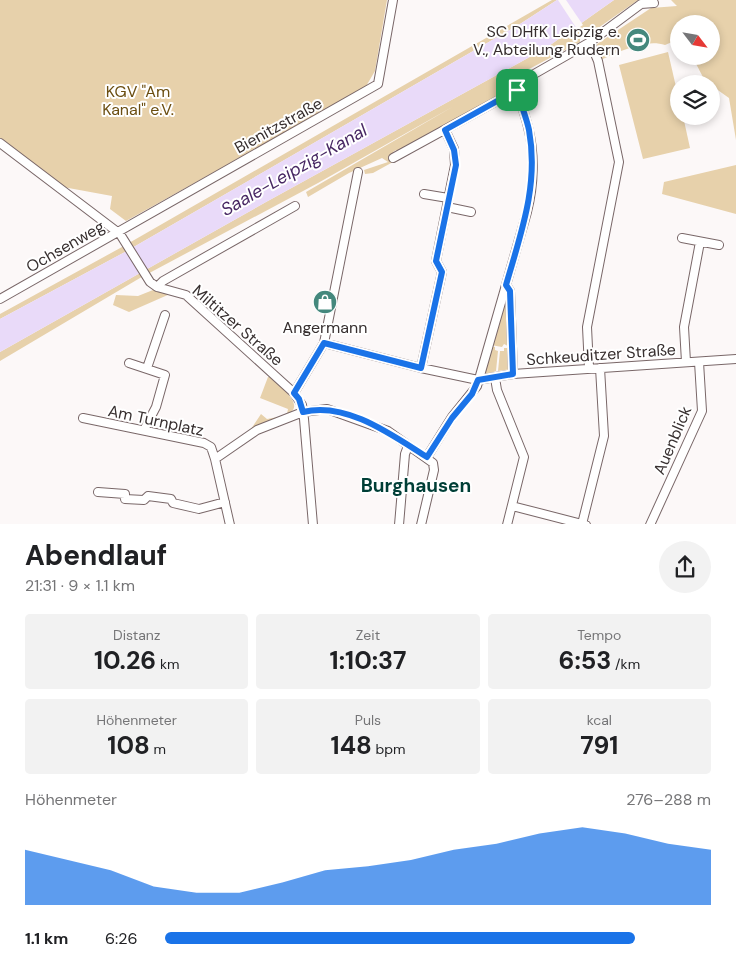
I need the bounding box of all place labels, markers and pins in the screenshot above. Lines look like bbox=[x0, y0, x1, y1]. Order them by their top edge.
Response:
place label: SC DHfK Leipzig e. V., Abteilung Rudern bbox=[473, 21, 620, 60]
sports icon: SC DHfK Leipzig e. V., Abteilung Rudern bbox=[625, 27, 651, 53]
pin bbox=[496, 69, 538, 111]
shop icon: Angermann bbox=[312, 289, 338, 315]
place label: Angermann bbox=[283, 317, 367, 338]

